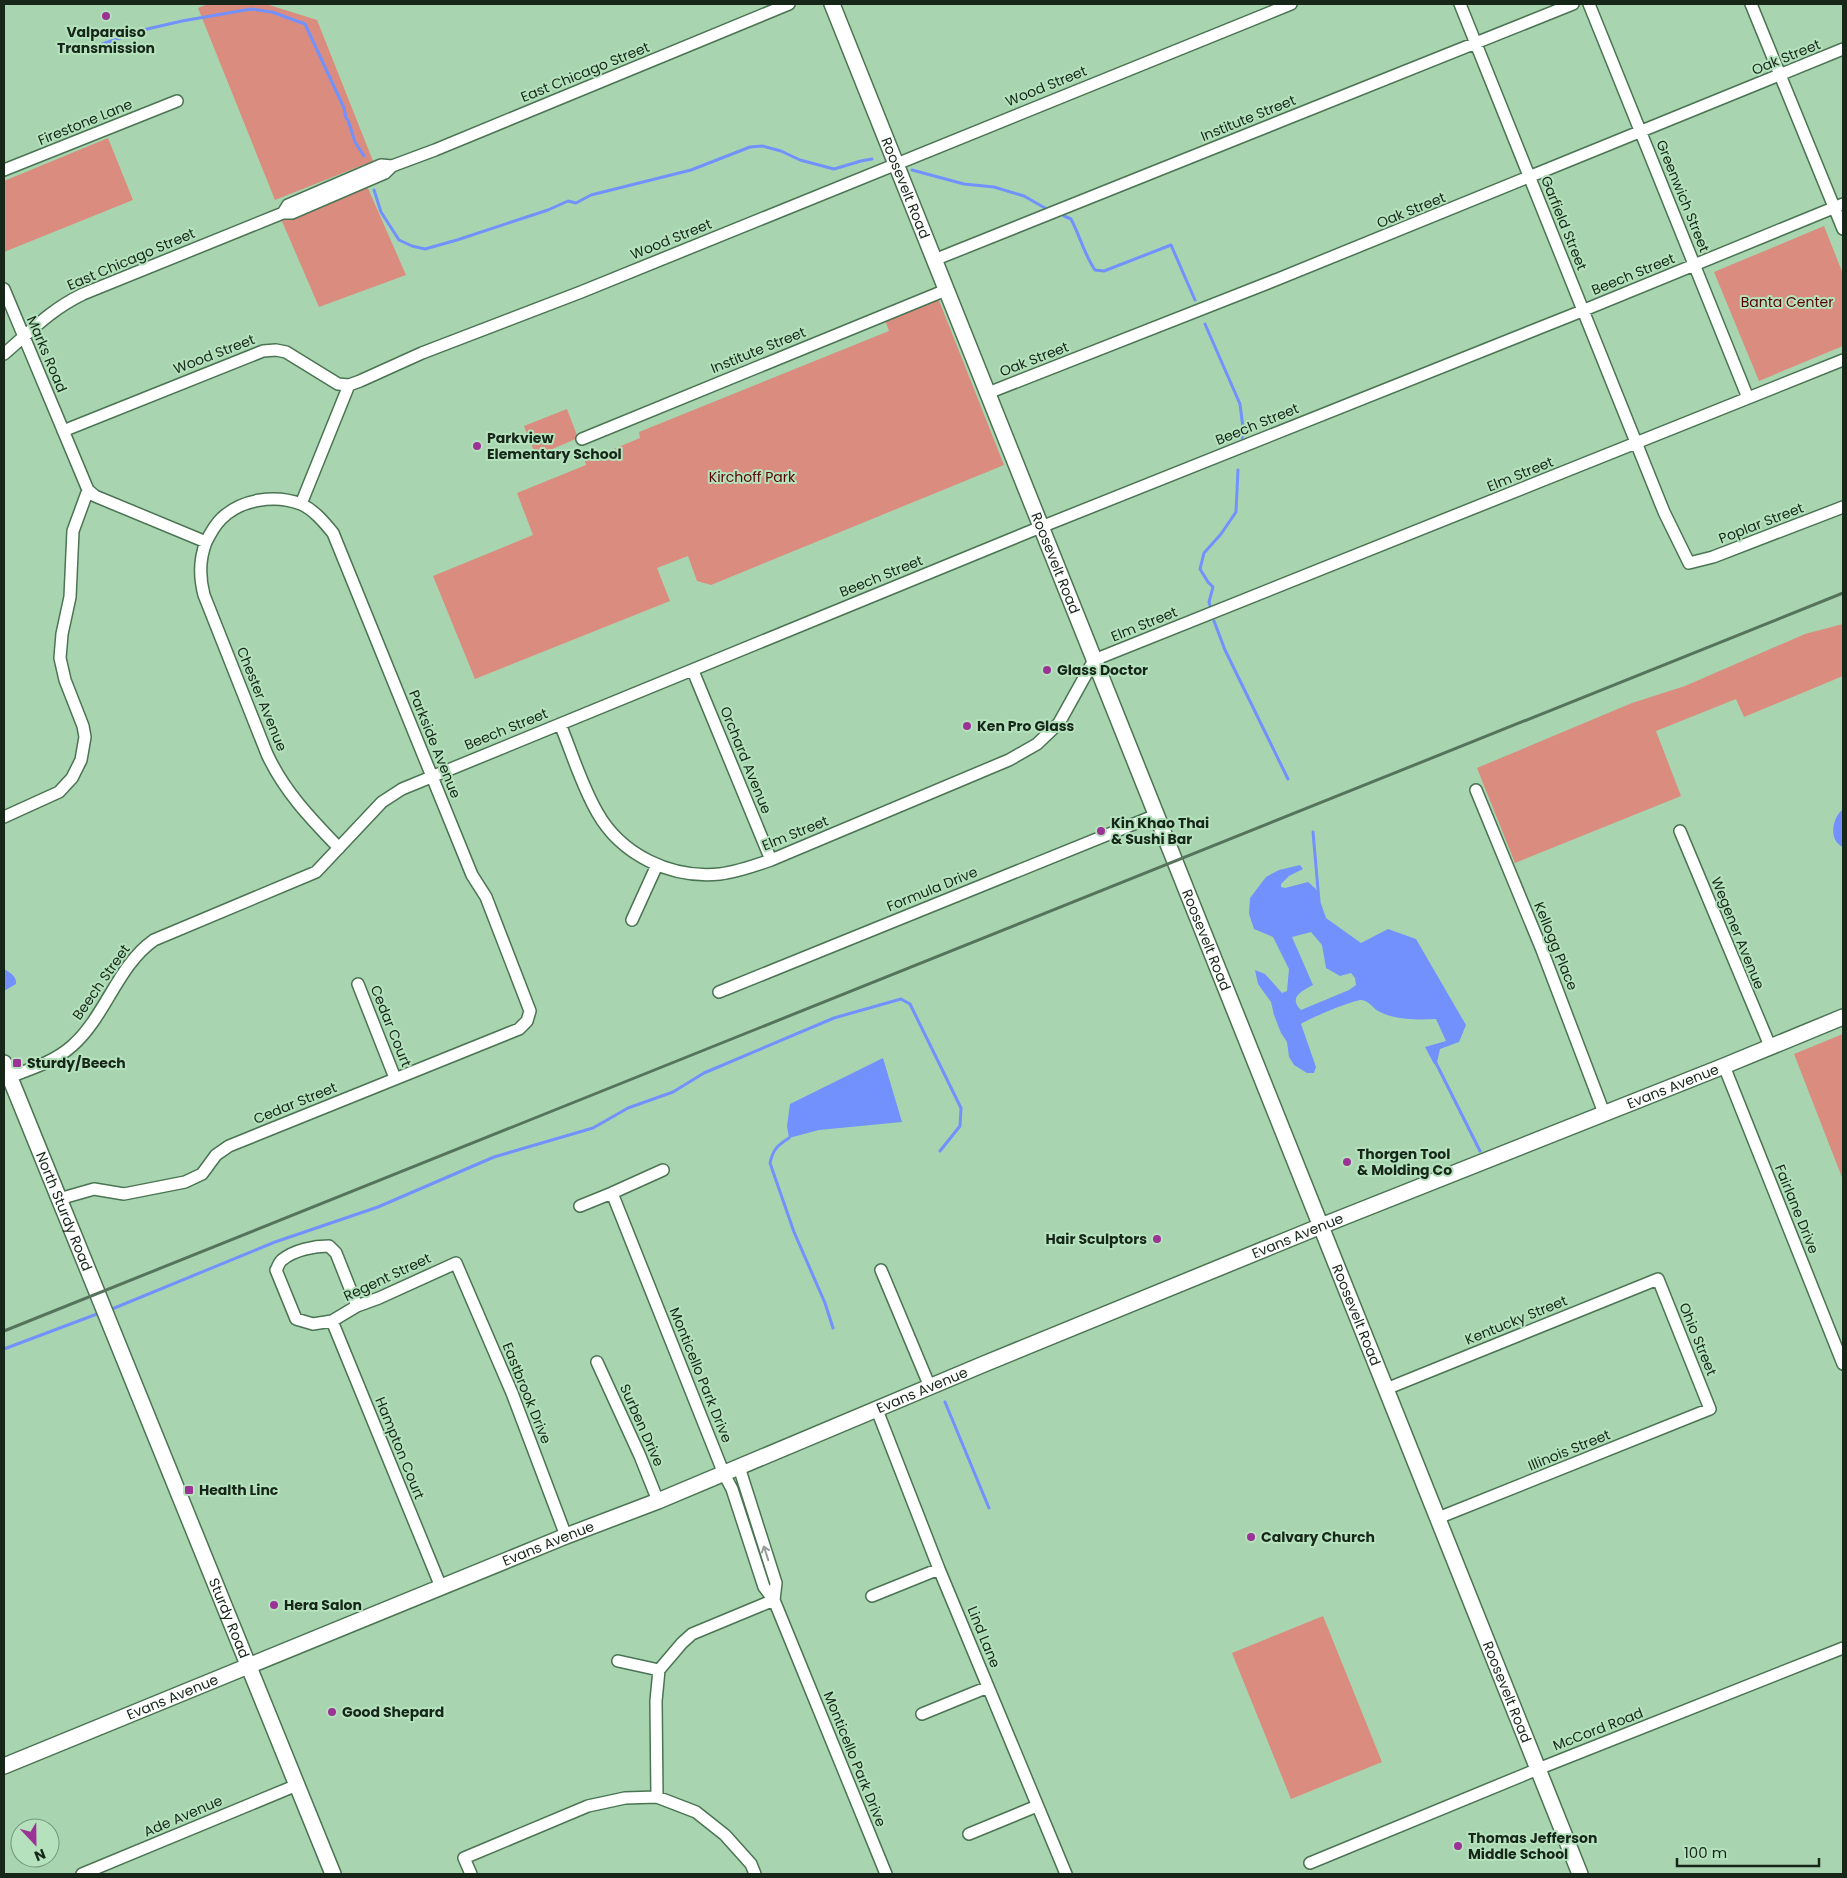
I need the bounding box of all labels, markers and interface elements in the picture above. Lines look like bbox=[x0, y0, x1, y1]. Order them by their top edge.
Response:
marker: Valparaiso Transmission bbox=[100, 10, 112, 22]
place label: Valparaiso Transmission bbox=[57, 22, 155, 58]
street label: Oak Street bbox=[1749, 34, 1823, 80]
street label: East Chicago Street bbox=[518, 37, 652, 107]
street label: Wood Street bbox=[1002, 61, 1090, 111]
street label: Institute Street bbox=[1198, 90, 1298, 146]
street label: Firestone Lane bbox=[35, 94, 136, 150]
street label: Roosevelt Road bbox=[876, 134, 935, 242]
street label: Greenwich Street bbox=[1651, 137, 1715, 255]
street label: Garfield Street bbox=[1536, 173, 1592, 273]
street label: Oak Street bbox=[1374, 187, 1448, 233]
street label: Wood Street bbox=[627, 214, 715, 264]
street label: East Chicago Street bbox=[64, 223, 198, 295]
street label: Beech Street bbox=[1588, 248, 1678, 300]
park label: Banta Center bbox=[1741, 292, 1833, 312]
street label: Marks Road bbox=[22, 313, 72, 395]
street label: Institute Street bbox=[708, 322, 808, 378]
street label: Wood Street bbox=[170, 329, 258, 379]
street label: Oak Street bbox=[997, 337, 1071, 381]
street label: Beech Street bbox=[1212, 398, 1302, 450]
place label: Parkview Elementary School bbox=[487, 428, 622, 464]
marker: Parkview Elementary School bbox=[471, 440, 483, 452]
street label: Elm Street bbox=[1484, 452, 1556, 496]
park label: Kirchoff Park bbox=[709, 467, 796, 487]
street label: Poplar Street bbox=[1716, 498, 1806, 548]
street label: Roosevelt Road bbox=[1026, 509, 1085, 617]
street label: Beech Street bbox=[836, 550, 926, 602]
street label: Elm Street bbox=[1108, 602, 1180, 646]
street label: Chester Avenue bbox=[232, 644, 292, 755]
place label: Glass Doctor bbox=[1057, 660, 1148, 680]
marker: Glass Doctor bbox=[1041, 664, 1053, 676]
street label: Parkside Avenue bbox=[404, 687, 466, 801]
street label: Beech Street bbox=[461, 703, 551, 755]
street label: Orchard Avenue bbox=[715, 703, 777, 817]
place label: Ken Pro Glass bbox=[977, 716, 1075, 736]
marker: Ken Pro Glass bbox=[961, 720, 973, 732]
street label: Elm Street bbox=[759, 811, 831, 855]
place label: Kin Khao Thai & Sushi Bar bbox=[1111, 813, 1209, 849]
marker: Kin Khao Thai & Sushi Bar bbox=[1095, 825, 1107, 837]
street label: Formula Drive bbox=[884, 862, 981, 916]
street label: Wegener Avenue bbox=[1706, 874, 1770, 993]
street label: Roosevelt Road bbox=[1177, 886, 1236, 994]
street label: Kellogg Place bbox=[1529, 899, 1583, 994]
street label: Beech Street bbox=[68, 940, 134, 1024]
street label: Cedar Court bbox=[366, 982, 416, 1070]
place label: Sturdy/Beech bbox=[27, 1053, 126, 1073]
marker: Sturdy/Beech bbox=[11, 1057, 23, 1069]
street label: Evans Avenue bbox=[1624, 1059, 1722, 1114]
street label: Cedar Street bbox=[250, 1077, 340, 1129]
place label: Thorgen Tool & Molding Co bbox=[1357, 1144, 1452, 1180]
street label: North Sturdy Road bbox=[31, 1149, 97, 1274]
marker: Thorgen Tool & Molding Co bbox=[1341, 1156, 1353, 1168]
street label: Fairlane Drive bbox=[1770, 1161, 1824, 1257]
street label: Evans Avenue bbox=[1249, 1208, 1346, 1263]
place label: Hair Sculptors bbox=[1046, 1229, 1147, 1249]
marker: Hair Sculptors bbox=[1151, 1233, 1163, 1245]
street label: Regent Street bbox=[340, 1248, 434, 1306]
street label: Roosevelt Road bbox=[1327, 1261, 1386, 1369]
street label: Kentucky Street bbox=[1462, 1290, 1570, 1350]
street label: Ohio Street bbox=[1674, 1300, 1722, 1378]
street label: Monticello Park Drive bbox=[665, 1304, 737, 1446]
street label: Eastbrook Drive bbox=[498, 1339, 557, 1447]
street label: Evans Avenue bbox=[873, 1362, 971, 1418]
street label: Surben Drive bbox=[615, 1381, 669, 1470]
street label: Hampton Court bbox=[370, 1394, 430, 1502]
street label: Illinois Street bbox=[1525, 1424, 1613, 1476]
place label: Health Linc bbox=[199, 1480, 279, 1500]
marker: Health Linc bbox=[183, 1484, 195, 1496]
street label: Evans Avenue bbox=[499, 1516, 597, 1571]
place label: Calvary Church bbox=[1261, 1527, 1375, 1547]
marker: Calvary Church bbox=[1245, 1531, 1257, 1543]
one-way arrow bbox=[761, 1545, 771, 1561]
street label: Sturdy Road bbox=[204, 1575, 254, 1661]
place label: Hera Salon bbox=[284, 1595, 362, 1615]
marker: Hera Salon bbox=[268, 1599, 280, 1611]
street label: Lind Lane bbox=[963, 1603, 1006, 1671]
street label: Roosevelt Road bbox=[1478, 1638, 1536, 1746]
street label: Evans Avenue bbox=[124, 1669, 221, 1725]
street label: Monticello Park Drive bbox=[819, 1688, 891, 1830]
place label: Good Shepard bbox=[342, 1702, 444, 1722]
street label: McCord Road bbox=[1550, 1703, 1646, 1755]
marker: Good Shepard bbox=[326, 1706, 338, 1718]
street label: Ade Avenue bbox=[140, 1790, 226, 1842]
north arrow bbox=[10, 1818, 60, 1868]
place label: Thomas Jefferson Middle School bbox=[1468, 1828, 1597, 1864]
scale bar bbox=[1677, 1836, 1820, 1868]
marker: Thomas Jefferson Middle School bbox=[1452, 1840, 1464, 1852]
text: 100 m bbox=[1684, 1842, 1727, 1863]
text: N bbox=[31, 1844, 48, 1866]

